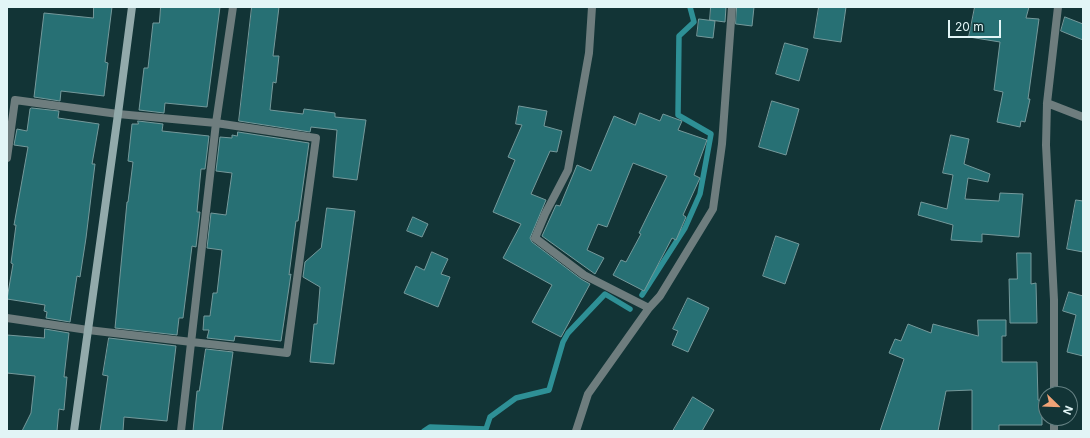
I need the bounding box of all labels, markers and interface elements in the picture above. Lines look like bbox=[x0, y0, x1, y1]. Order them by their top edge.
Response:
scale bar bbox=[950, 12, 1003, 38]
text: 20 m bbox=[955, 19, 984, 34]
north arrow bbox=[1038, 386, 1078, 426]
text: N bbox=[1060, 404, 1076, 417]

